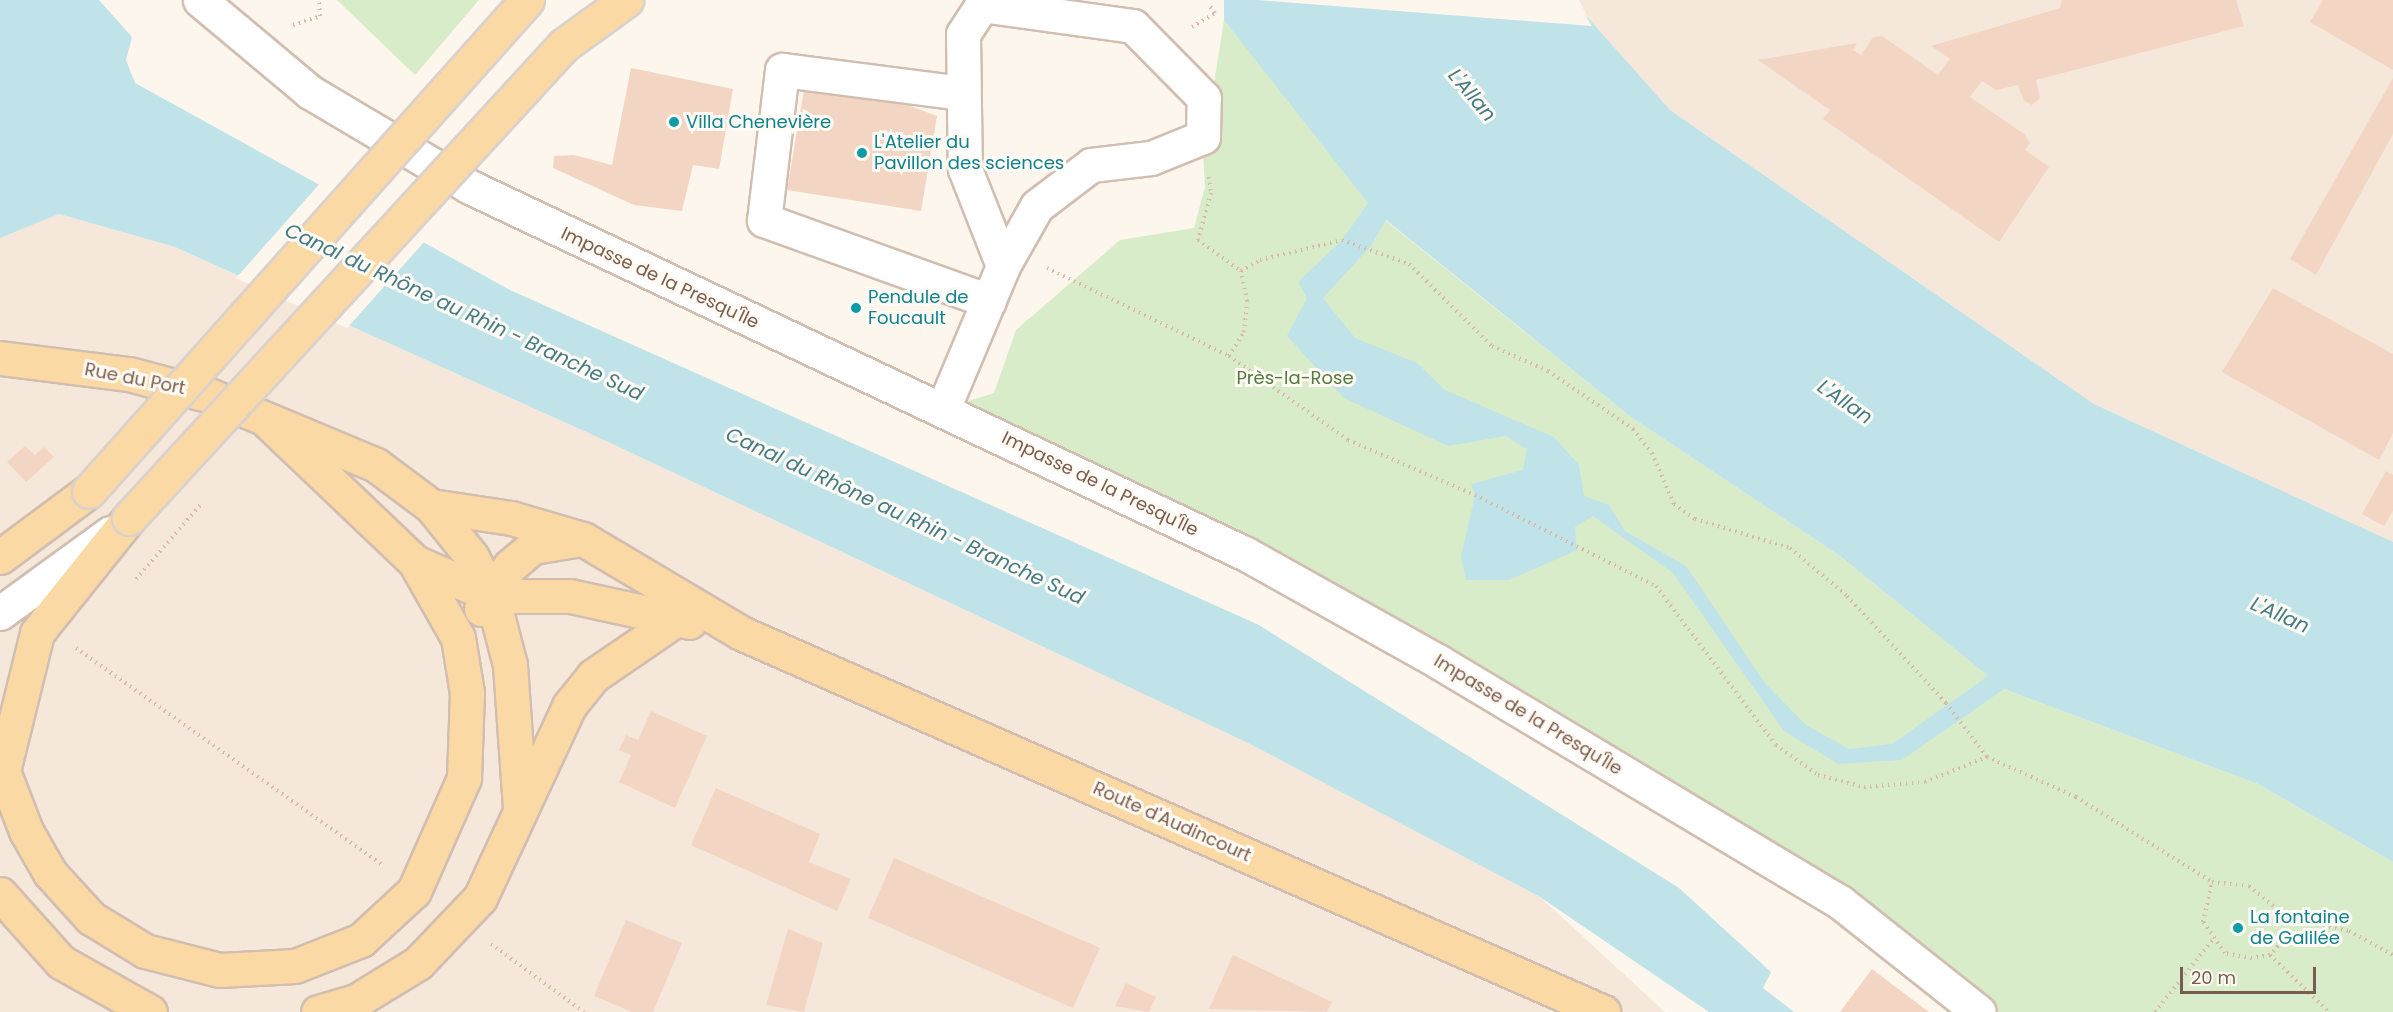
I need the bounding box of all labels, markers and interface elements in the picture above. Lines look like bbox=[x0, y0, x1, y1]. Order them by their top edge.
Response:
water label: L'Allan bbox=[1443, 64, 1501, 126]
place label: Villa Chenevière bbox=[686, 111, 831, 133]
marker: Villa Chenevière bbox=[667, 115, 681, 129]
place label: L'Atelier du Pavillon des sciences bbox=[874, 132, 1064, 174]
marker: L'Atelier du Pavillon des sciences bbox=[855, 146, 869, 160]
water label: Canal du Rhône au Rhin - Branche Sud bbox=[281, 218, 647, 406]
street label: Impasse de la Presqu'Île bbox=[558, 223, 762, 333]
place label: Pendule de Foucault bbox=[868, 287, 969, 330]
marker: Pendule de Foucault bbox=[849, 301, 863, 315]
street label: Rue du Port bbox=[83, 359, 187, 399]
park label: Près-la-Rose bbox=[1236, 367, 1354, 389]
water label: L'Allan bbox=[1813, 375, 1877, 429]
water label: Canal du Rhône au Rhin - Branche Sud bbox=[722, 422, 1088, 610]
street label: Impasse de la Presqu'Île bbox=[998, 427, 1202, 541]
water label: L'Allan bbox=[2247, 592, 2313, 638]
street label: Impasse de la Presqu'Île bbox=[1430, 650, 1626, 780]
street label: Route d'Audincourt bbox=[1090, 777, 1254, 867]
place label: La fontaine de Galilée bbox=[2250, 907, 2350, 950]
marker: La fontaine de Galilée bbox=[2231, 921, 2245, 935]
scale bar bbox=[2183, 955, 2320, 993]
text: 20 m bbox=[2191, 965, 2236, 990]

